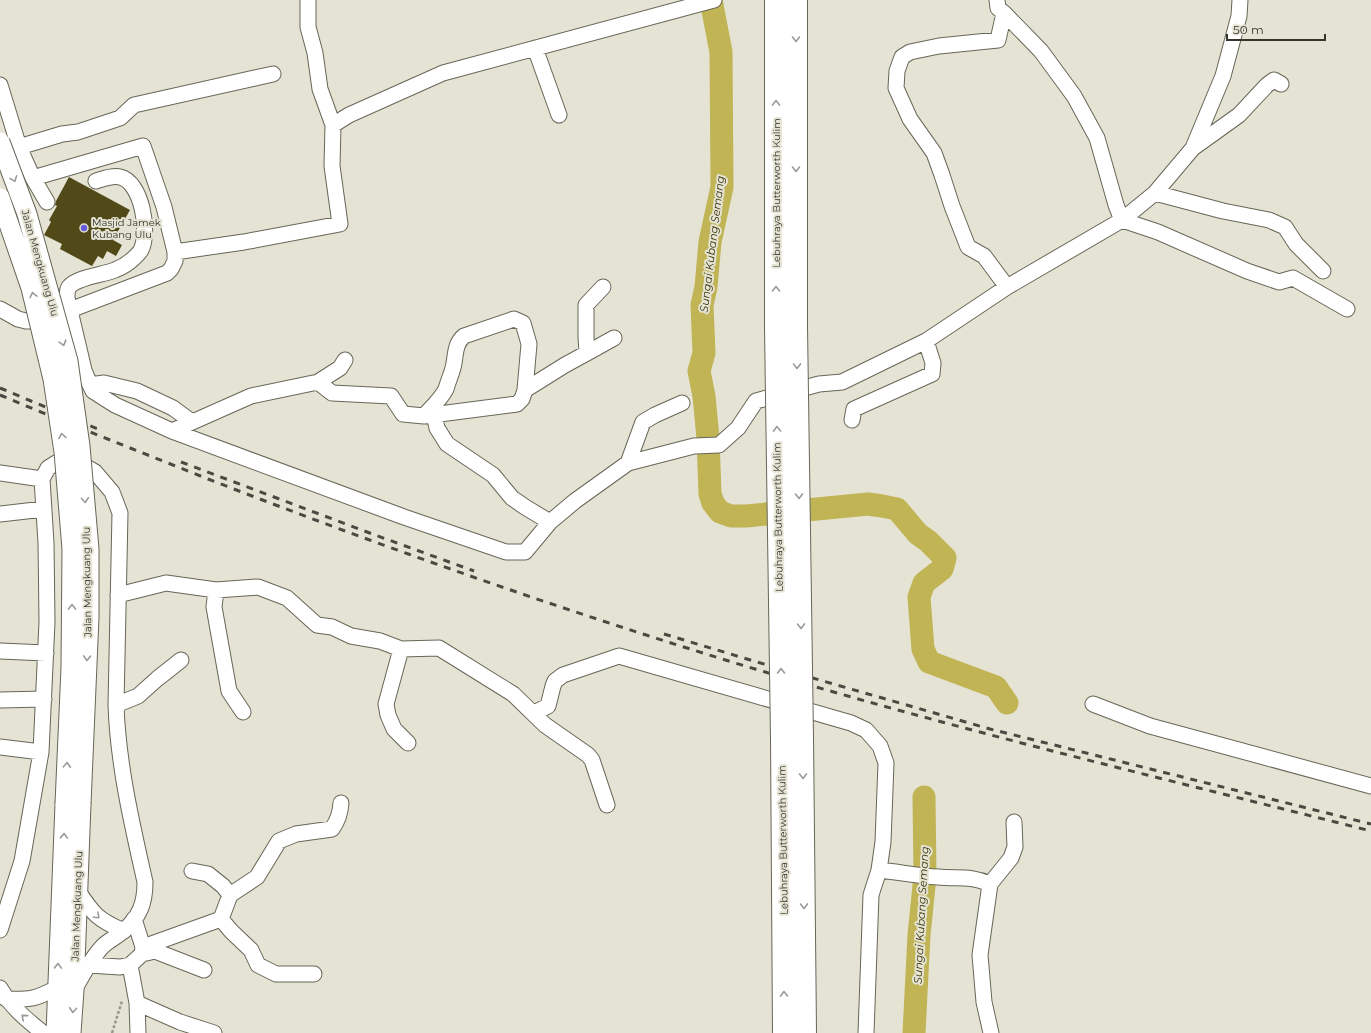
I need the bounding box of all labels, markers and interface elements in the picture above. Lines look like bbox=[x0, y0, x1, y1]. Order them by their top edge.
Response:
scale bar bbox=[1227, 16, 1325, 42]
text: 50 m bbox=[1233, 22, 1264, 37]
one-way arrow bbox=[792, 36, 800, 42]
one-way arrow bbox=[772, 100, 780, 106]
street label: Lebuhraya Butterworth Kulim bbox=[770, 118, 783, 268]
one-way arrow bbox=[792, 166, 800, 172]
water label: Sungai Kubang Semang bbox=[697, 174, 727, 313]
one-way arrow bbox=[9, 175, 17, 182]
street label: Jalan Mengkuang Ulu bbox=[18, 207, 61, 318]
place label: Masjid Jamek Kubang Ulu bbox=[92, 216, 161, 241]
marker: Masjid Jamek Kubang Ulu bbox=[79, 223, 89, 233]
one-way arrow bbox=[772, 286, 780, 292]
one-way arrow bbox=[29, 292, 37, 298]
one-way arrow bbox=[58, 340, 67, 347]
one-way arrow bbox=[793, 363, 801, 369]
one-way arrow bbox=[773, 426, 781, 432]
one-way arrow bbox=[58, 433, 67, 439]
street label: Lebuhraya Butterworth Kulim bbox=[770, 442, 786, 592]
one-way arrow bbox=[795, 493, 803, 499]
one-way arrow bbox=[80, 497, 89, 503]
street label: Jalan Mengkuang Ulu bbox=[80, 527, 94, 638]
one-way arrow bbox=[68, 604, 76, 610]
one-way arrow bbox=[796, 623, 805, 629]
one-way arrow bbox=[83, 655, 91, 661]
one-way arrow bbox=[777, 668, 785, 674]
one-way arrow bbox=[62, 762, 71, 768]
street label: Lebuhraya Butterworth Kulim bbox=[775, 765, 791, 915]
one-way arrow bbox=[799, 773, 807, 779]
one-way arrow bbox=[59, 833, 68, 839]
water label: Sungai Kubang Semang bbox=[910, 845, 932, 984]
street label: Jalan Mengkuang Ulu bbox=[69, 851, 85, 962]
one-way arrow bbox=[800, 903, 808, 909]
one-way arrow bbox=[92, 911, 100, 918]
one-way arrow bbox=[54, 963, 62, 969]
one-way arrow bbox=[780, 991, 788, 997]
one-way arrow bbox=[68, 1007, 77, 1013]
one-way arrow bbox=[21, 1014, 28, 1021]

